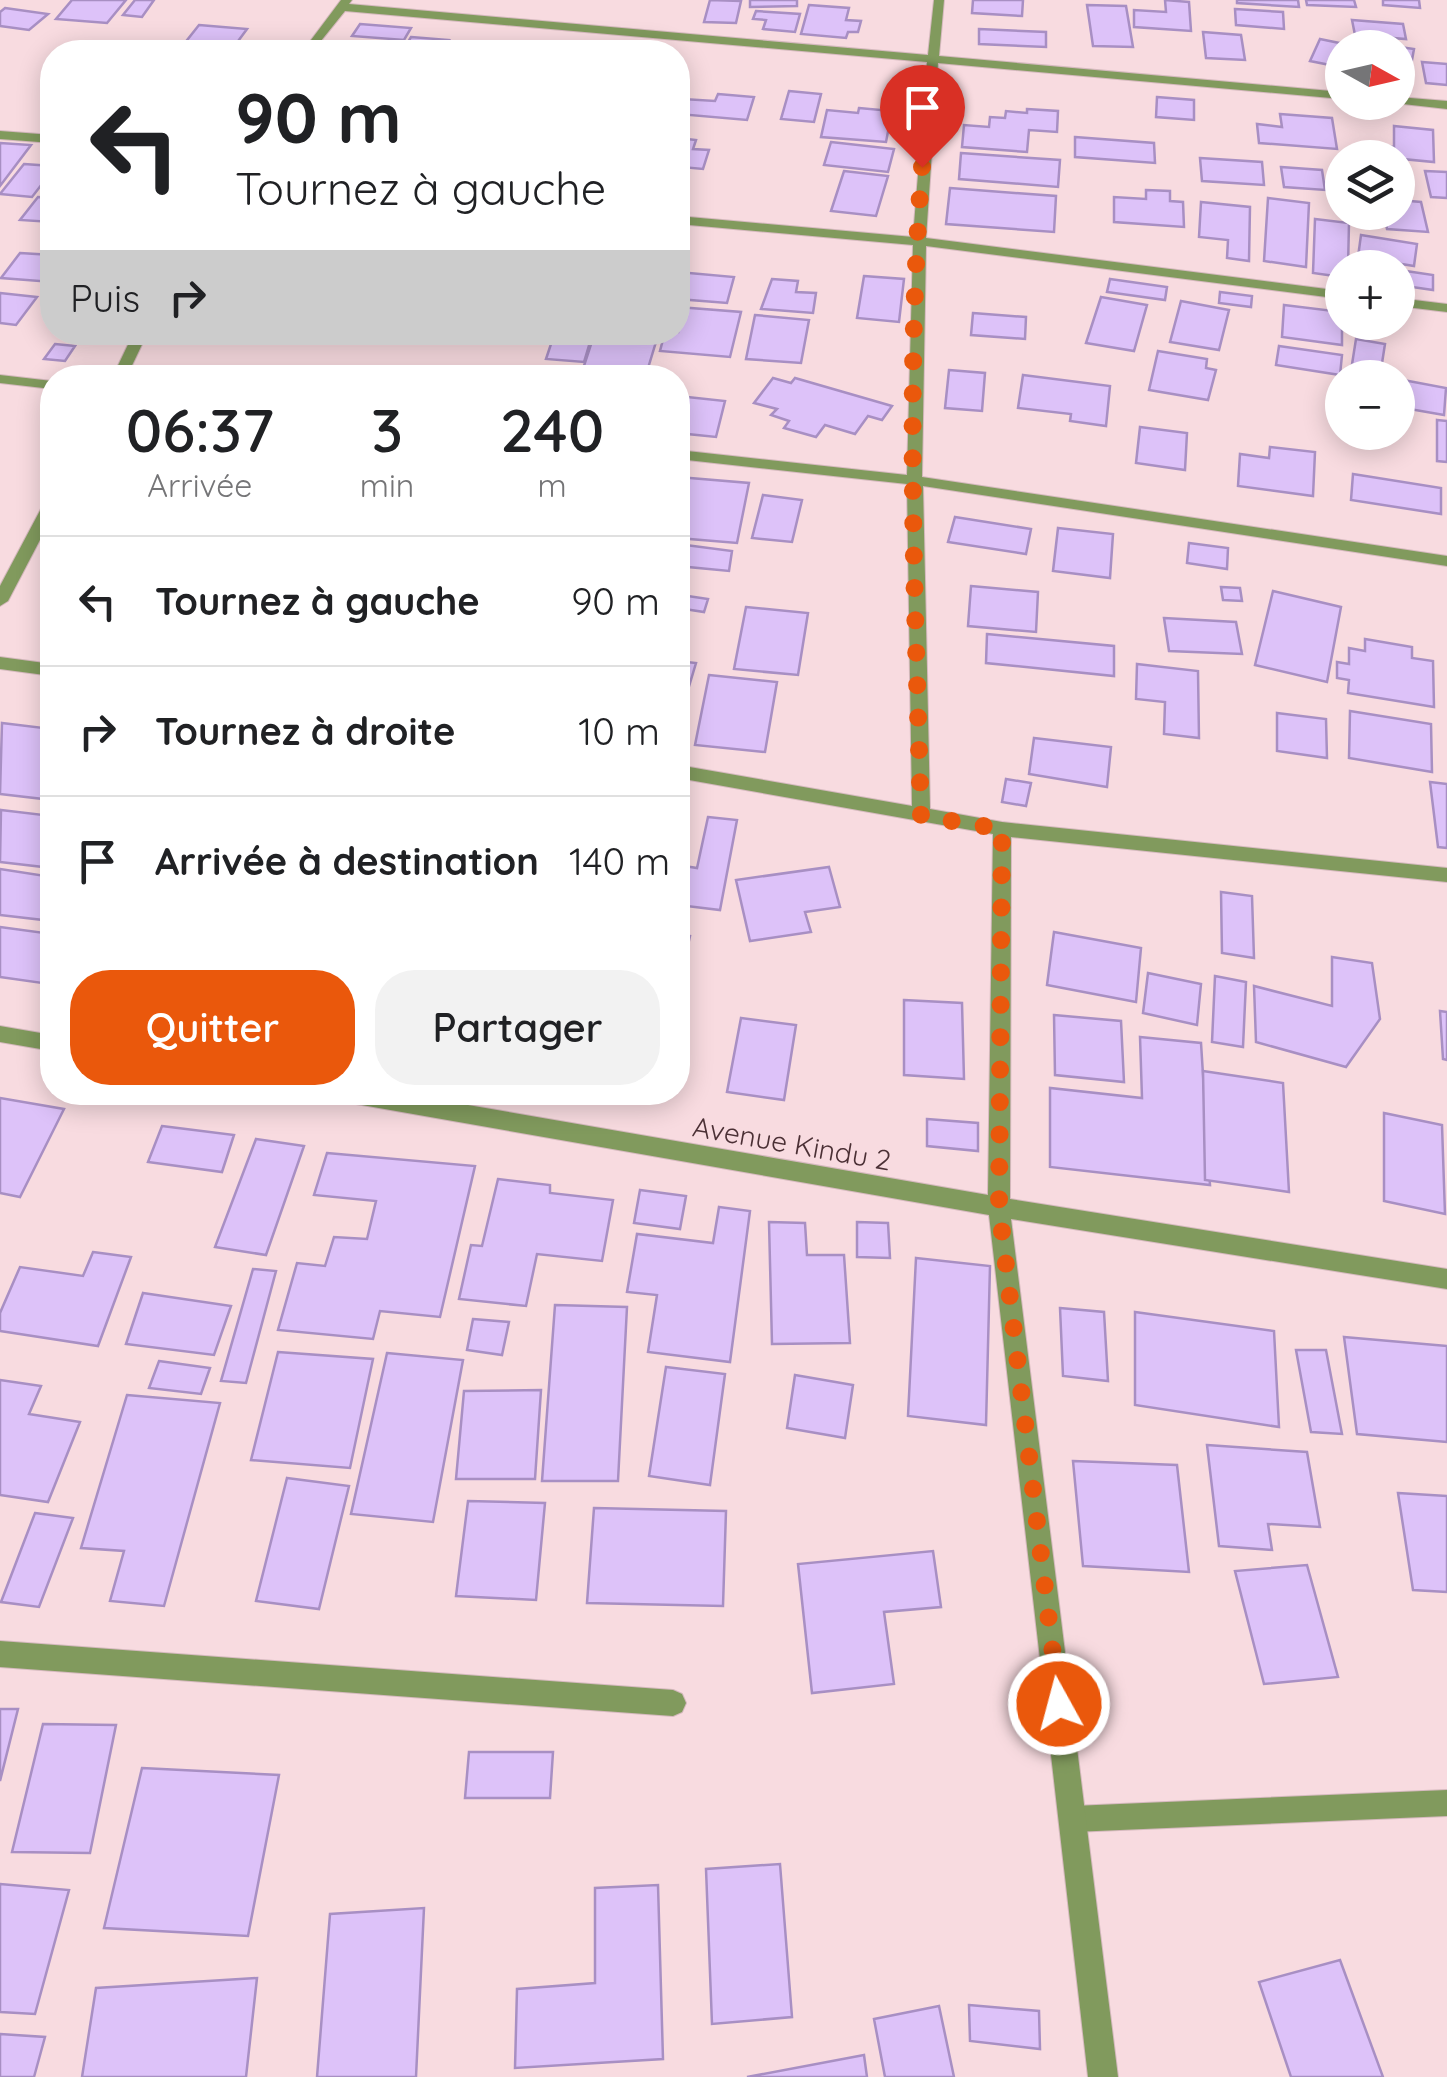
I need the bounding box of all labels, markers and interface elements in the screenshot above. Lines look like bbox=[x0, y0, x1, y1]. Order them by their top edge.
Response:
north arrow bbox=[1325, 30, 1415, 120]
map controls bbox=[1325, 30, 1415, 450]
pin bbox=[880, 65, 965, 168]
text: 90 m bbox=[235, 73, 402, 161]
icon: left bbox=[70, 80, 200, 210]
icon: arrive bbox=[895, 80, 950, 135]
button: layers bbox=[1325, 140, 1415, 230]
text: Tournez à gauche bbox=[235, 160, 606, 216]
button: + bbox=[1325, 250, 1415, 340]
icon: right bbox=[160, 270, 215, 325]
text: Puis bbox=[70, 274, 140, 322]
button: − bbox=[1325, 360, 1415, 450]
text: 06:37 bbox=[126, 392, 274, 467]
text: 3 bbox=[371, 392, 403, 467]
text: 240 bbox=[500, 392, 604, 467]
text: Arrivée bbox=[147, 465, 252, 505]
text: min bbox=[360, 465, 414, 505]
text: m bbox=[538, 465, 567, 505]
icon: left bbox=[70, 574, 125, 629]
text: Tournez à gauche bbox=[155, 577, 480, 625]
text: 90 m bbox=[571, 577, 660, 625]
icon: right bbox=[70, 704, 125, 759]
text: Tournez à droite bbox=[155, 707, 455, 755]
text: 10 m bbox=[578, 707, 660, 755]
icon: arrive bbox=[70, 834, 125, 889]
text: Arrivée à destination bbox=[155, 837, 539, 885]
text: 140 m bbox=[569, 837, 670, 885]
button: Quitter bbox=[70, 970, 355, 1085]
button: Partager bbox=[375, 970, 660, 1085]
street label: Avenue Kindu 2 bbox=[690, 1108, 894, 1178]
position arrow bbox=[1007, 1652, 1111, 1756]

